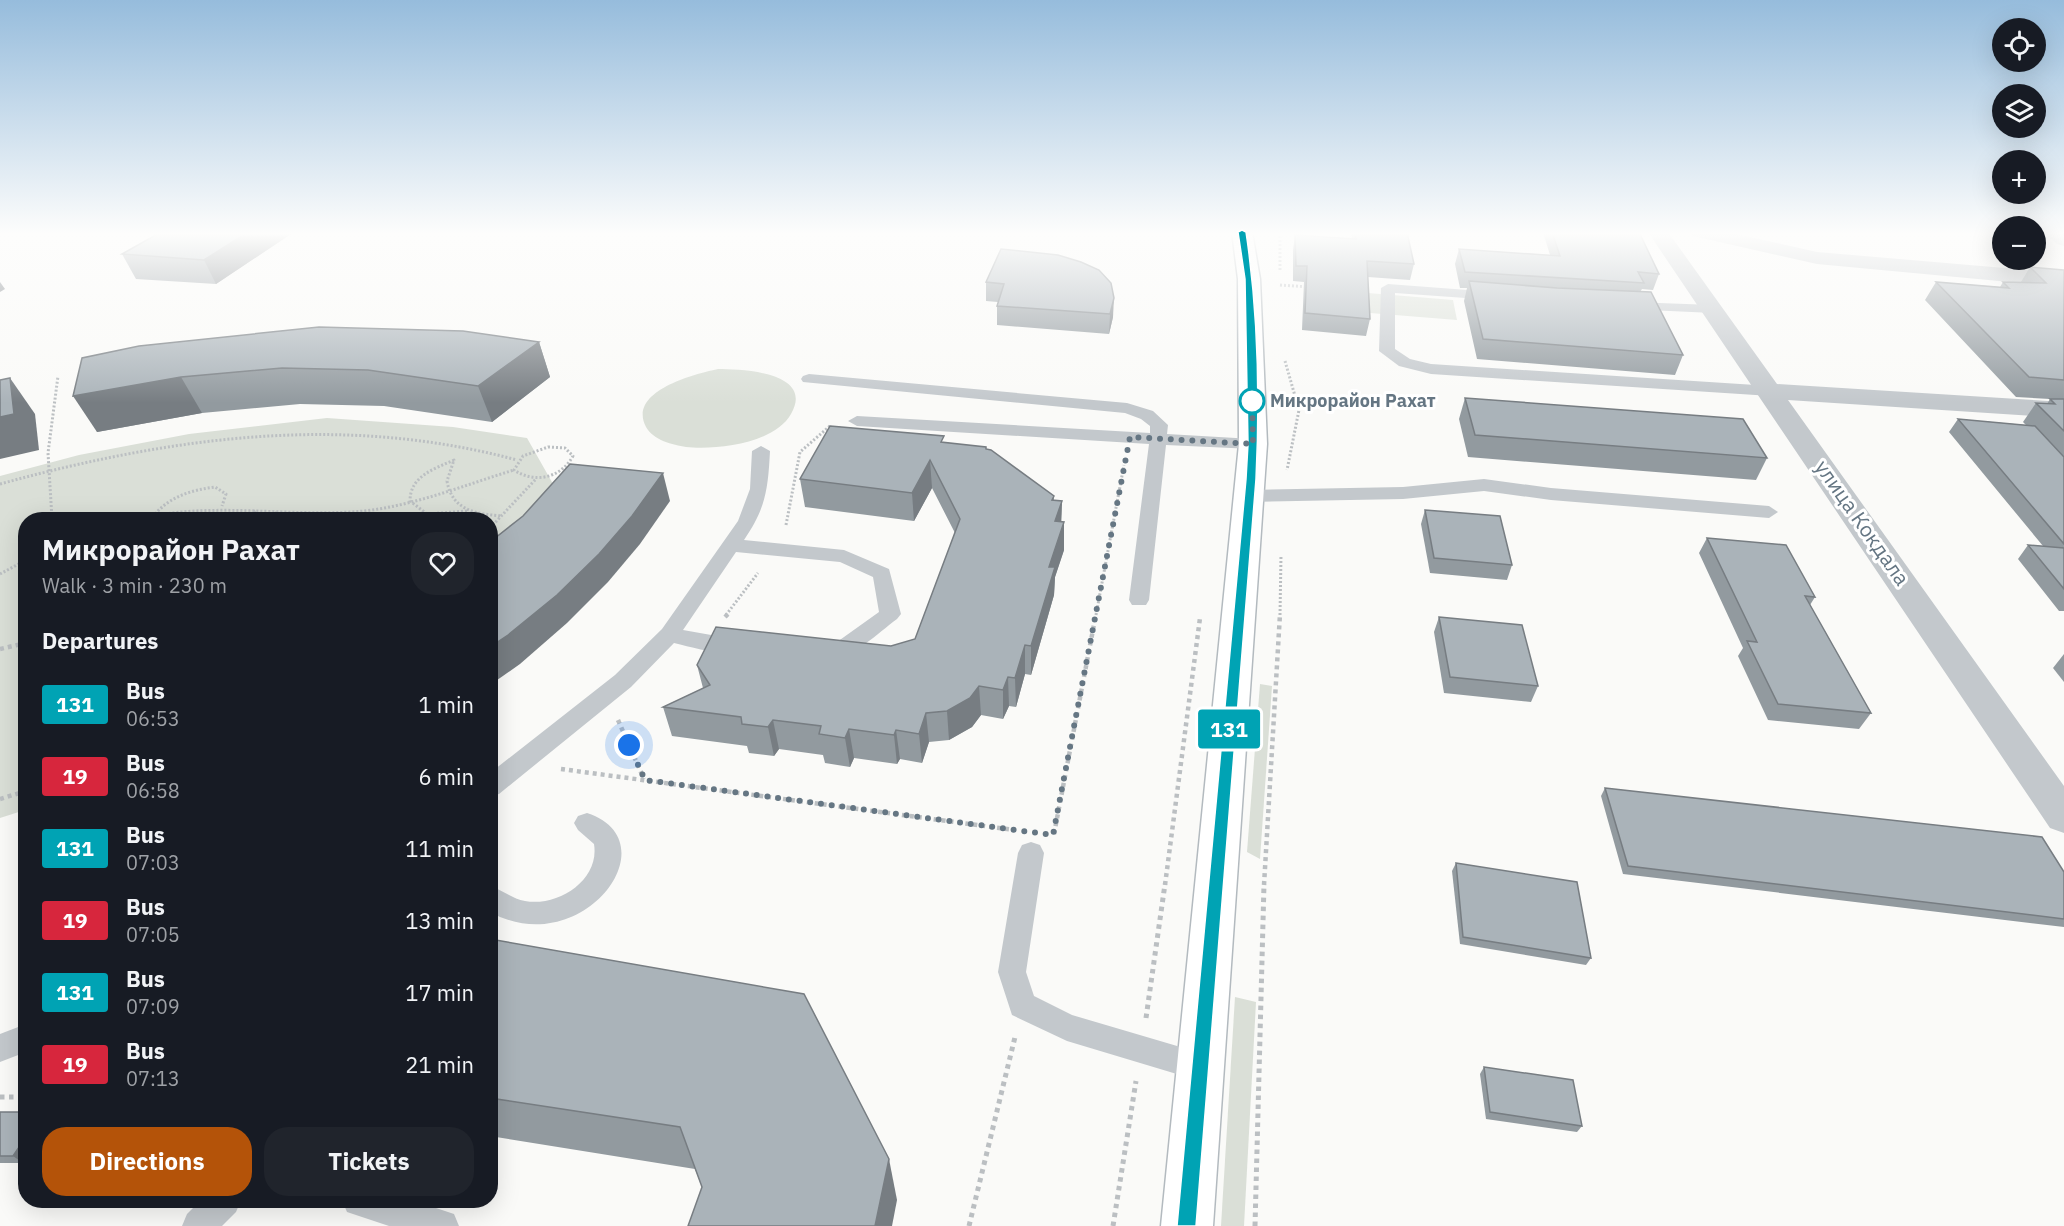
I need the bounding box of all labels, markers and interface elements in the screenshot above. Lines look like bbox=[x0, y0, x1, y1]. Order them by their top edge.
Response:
map controls bbox=[1992, 18, 2046, 270]
button: locate bbox=[1992, 18, 2046, 72]
button: layers bbox=[1992, 84, 2046, 138]
button: + bbox=[1992, 150, 2046, 204]
button: − bbox=[1992, 216, 2046, 270]
marker: Микрорайон Рахат bbox=[1239, 388, 1265, 414]
place label: Микрорайон Рахат bbox=[1270, 389, 1436, 412]
street label: улица Кокдала bbox=[1809, 454, 1917, 591]
text: Микрорайон Рахат bbox=[42, 531, 300, 568]
button: heart bbox=[411, 532, 474, 595]
text: Walk · 3 min · 230 m bbox=[42, 572, 227, 599]
text: Departures bbox=[42, 626, 158, 655]
text: Bus bbox=[126, 676, 165, 705]
text: 131 bbox=[56, 690, 94, 718]
text: 1 min bbox=[418, 690, 474, 719]
text: 06:53 bbox=[126, 705, 180, 732]
line badge: 131 bbox=[1194, 710, 1264, 748]
text: 131 bbox=[1210, 715, 1248, 743]
your location bbox=[614, 730, 644, 760]
text: Bus bbox=[126, 748, 165, 777]
text: 19 bbox=[62, 762, 88, 790]
text: 6 min bbox=[418, 762, 474, 791]
text: 06:58 bbox=[126, 777, 180, 804]
text: Bus bbox=[126, 820, 165, 849]
text: 131 bbox=[56, 834, 94, 862]
text: 11 min bbox=[405, 834, 474, 863]
text: 07:03 bbox=[126, 849, 180, 876]
text: Bus bbox=[126, 892, 165, 921]
text: 19 bbox=[62, 906, 88, 934]
text: 13 min bbox=[405, 906, 474, 935]
text: 07:05 bbox=[126, 921, 180, 948]
text: Bus bbox=[126, 964, 165, 993]
text: 131 bbox=[56, 978, 94, 1006]
text: 17 min bbox=[405, 978, 474, 1007]
text: 07:09 bbox=[126, 993, 180, 1020]
text: Bus bbox=[126, 1036, 165, 1065]
text: 19 bbox=[62, 1050, 88, 1078]
text: 21 min bbox=[405, 1050, 474, 1079]
text: 07:13 bbox=[126, 1065, 180, 1092]
button: Directions bbox=[42, 1127, 252, 1196]
button: Tickets bbox=[264, 1127, 474, 1196]

